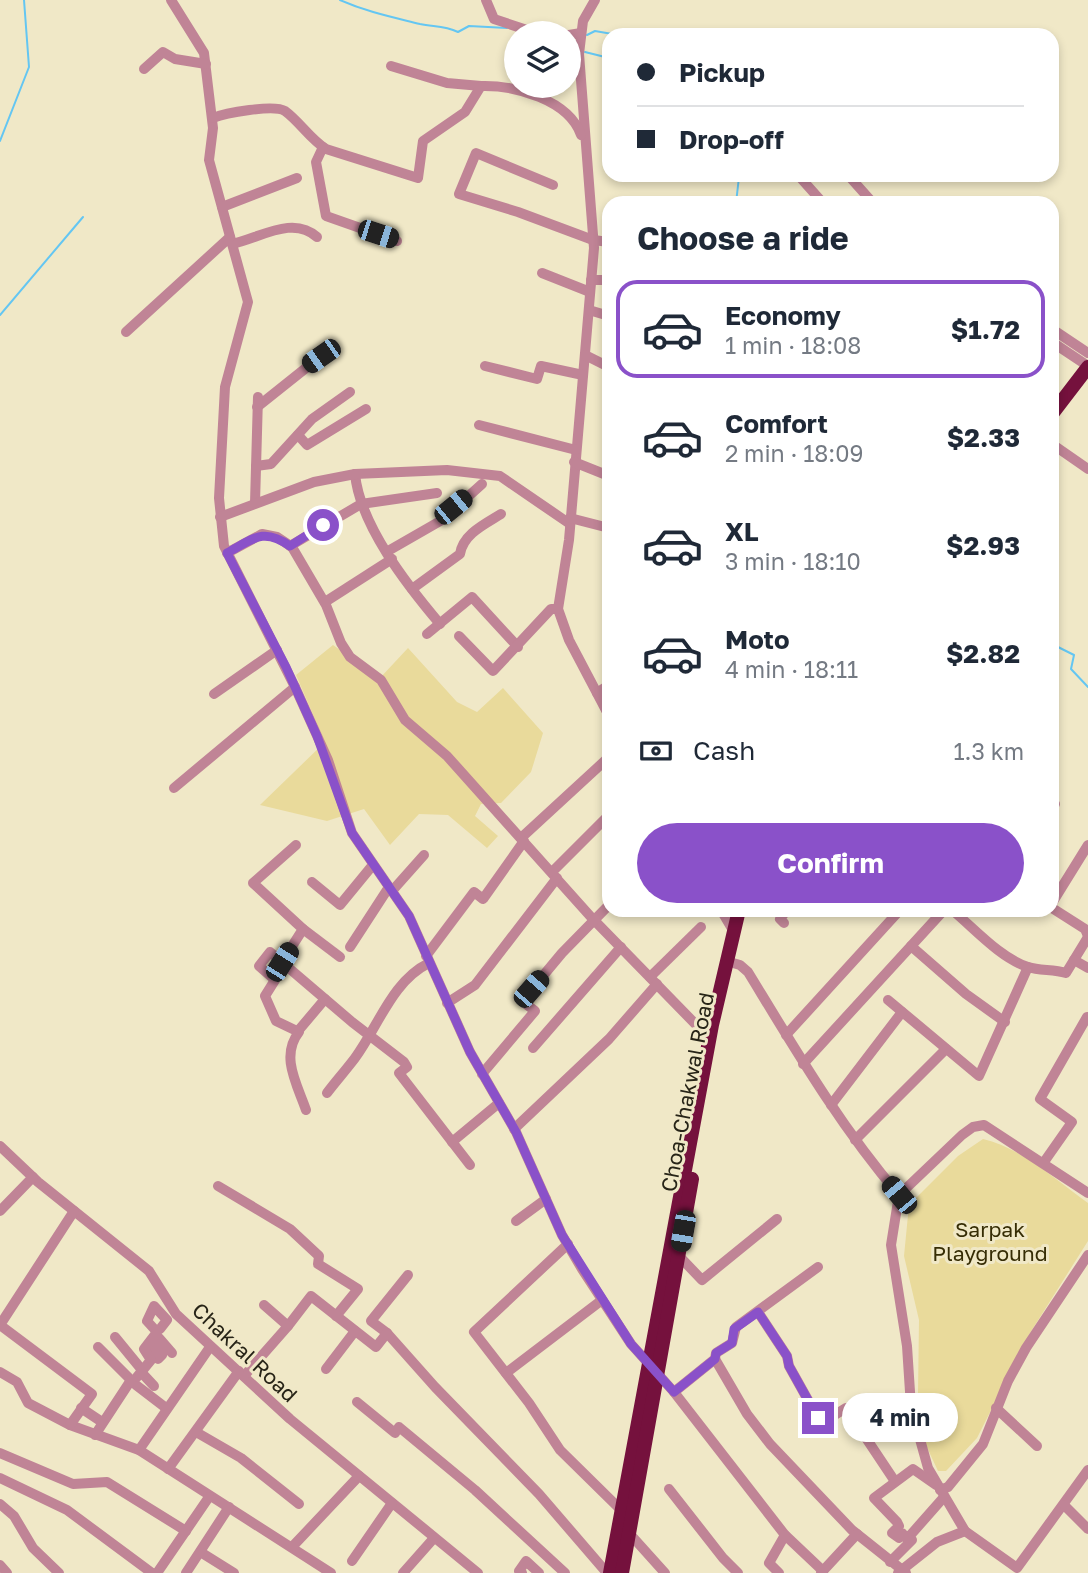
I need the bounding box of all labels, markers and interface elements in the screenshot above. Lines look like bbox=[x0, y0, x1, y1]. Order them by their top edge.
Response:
map controls bbox=[504, 21, 581, 98]
button: layers bbox=[504, 21, 581, 98]
text: Pickup bbox=[679, 57, 765, 88]
text: Drop-off bbox=[679, 124, 784, 155]
car bbox=[355, 218, 402, 250]
text: Choose a ride bbox=[637, 219, 849, 257]
icon: car bbox=[641, 298, 704, 361]
text: Economy bbox=[725, 300, 841, 331]
text: $1.72 bbox=[951, 314, 1020, 345]
text: 1 min · 18:08 bbox=[725, 331, 861, 359]
car bbox=[298, 335, 345, 377]
icon: car bbox=[641, 406, 704, 469]
text: Comfort bbox=[725, 408, 828, 439]
text: $2.33 bbox=[947, 422, 1020, 453]
text: 2 min · 18:09 bbox=[725, 439, 863, 467]
car bbox=[431, 486, 476, 528]
route start bbox=[307, 509, 339, 541]
icon: car bbox=[641, 514, 704, 577]
text: XL bbox=[725, 516, 759, 547]
text: $2.93 bbox=[946, 530, 1020, 561]
text: 3 min · 18:10 bbox=[725, 547, 861, 575]
icon: car bbox=[641, 622, 704, 685]
text: Moto bbox=[725, 624, 790, 655]
text: $2.82 bbox=[946, 638, 1020, 669]
text: 4 min · 18:11 bbox=[725, 655, 858, 683]
icon: cash bbox=[637, 732, 675, 770]
text: Cash bbox=[693, 735, 755, 766]
text: 1.3 km bbox=[953, 737, 1024, 765]
button: Confirm bbox=[637, 823, 1024, 903]
car bbox=[262, 939, 303, 985]
car bbox=[510, 966, 553, 1012]
street label: Choa-Chakwal Road bbox=[655, 990, 719, 1194]
car bbox=[878, 1172, 921, 1218]
car bbox=[670, 1208, 697, 1254]
park label: Sarpak Playground bbox=[932, 1216, 1048, 1266]
street label: Chakral Road bbox=[187, 1297, 303, 1407]
callout: 4 min bbox=[842, 1394, 958, 1442]
route end bbox=[802, 1402, 834, 1434]
text: 4 min bbox=[870, 1403, 930, 1431]

